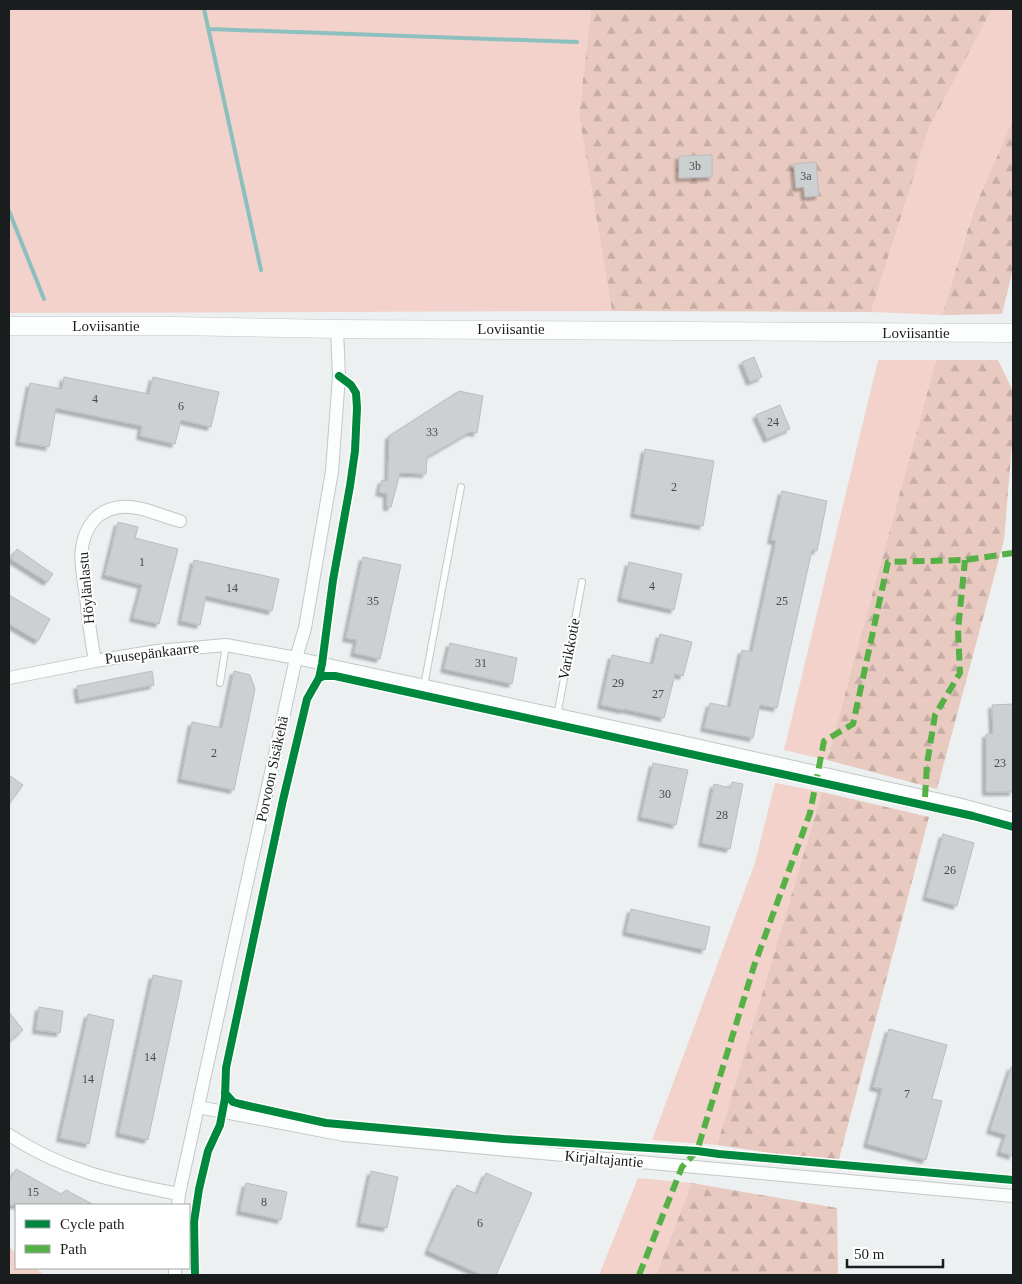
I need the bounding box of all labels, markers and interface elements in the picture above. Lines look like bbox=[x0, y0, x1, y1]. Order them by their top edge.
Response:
house number: 3b bbox=[689, 159, 701, 173]
house number: 3a bbox=[800, 169, 812, 183]
street label: Loviisantie bbox=[72, 318, 140, 334]
street label: Loviisantie bbox=[477, 321, 545, 337]
street label: Loviisantie bbox=[882, 325, 950, 341]
house number: 4 bbox=[92, 392, 98, 406]
house number: 6 bbox=[178, 399, 184, 413]
house number: 24 bbox=[767, 415, 779, 429]
house number: 33 bbox=[426, 425, 438, 439]
house number: 2 bbox=[671, 480, 677, 494]
street label: Höylänlastu bbox=[75, 551, 97, 625]
house number: 1 bbox=[139, 555, 145, 569]
house number: 4 bbox=[649, 579, 655, 593]
house number: 14 bbox=[226, 581, 238, 595]
house number: 35 bbox=[367, 594, 379, 608]
house number: 25 bbox=[776, 594, 788, 608]
street label: Varikkotie bbox=[555, 616, 583, 681]
street label: Puusepänkaarre bbox=[104, 639, 200, 667]
house number: 31 bbox=[475, 656, 487, 670]
house number: 29 bbox=[612, 676, 624, 690]
house number: 27 bbox=[652, 687, 664, 701]
street label: Porvoon Sisäkehä bbox=[253, 714, 291, 823]
house number: 2 bbox=[211, 746, 217, 760]
house number: 23 bbox=[994, 756, 1006, 770]
house number: 30 bbox=[659, 787, 671, 801]
house number: 28 bbox=[716, 808, 728, 822]
house number: 26 bbox=[944, 863, 956, 877]
house number: 14 bbox=[144, 1050, 156, 1064]
house number: 14 bbox=[82, 1072, 94, 1086]
house number: 7 bbox=[904, 1087, 910, 1101]
street label: Kirjaltajantie bbox=[564, 1148, 644, 1170]
house number: 15 bbox=[27, 1185, 39, 1199]
house number: 8 bbox=[261, 1195, 267, 1209]
legend bbox=[15, 1204, 190, 1269]
text: Cycle path bbox=[60, 1216, 125, 1232]
house number: 6 bbox=[477, 1216, 483, 1230]
scale bar bbox=[847, 1236, 943, 1268]
text: Path bbox=[60, 1241, 87, 1257]
text: 50 m bbox=[854, 1246, 885, 1262]

